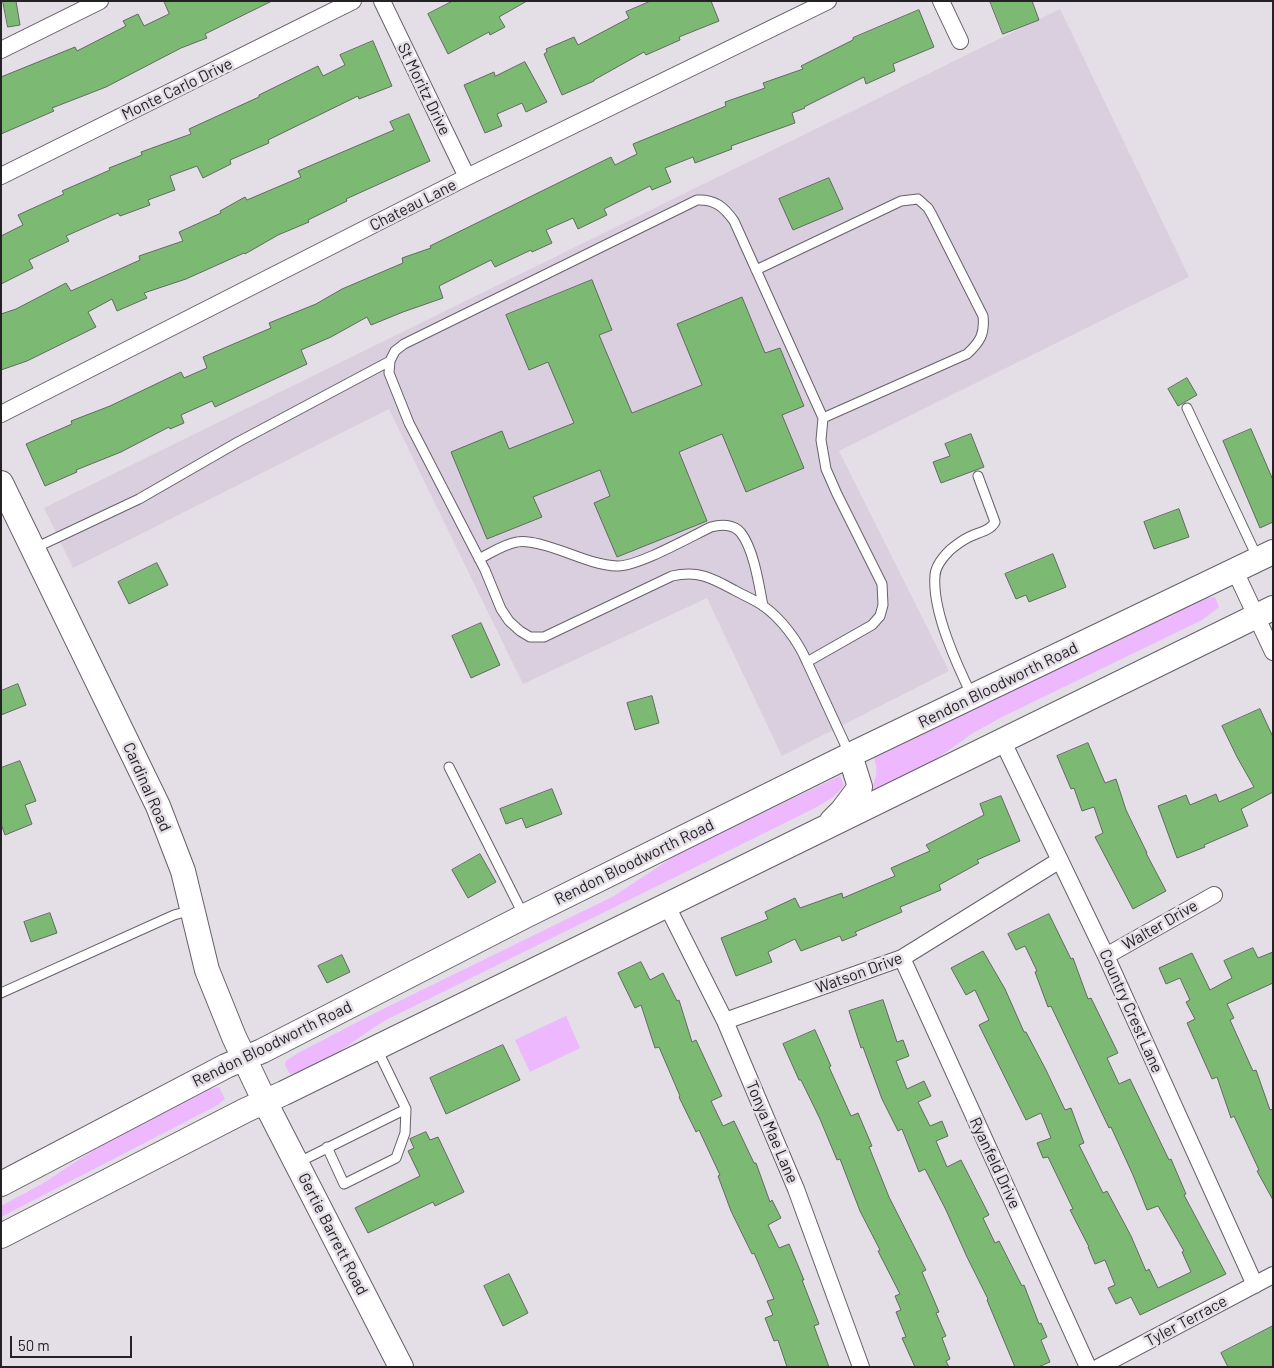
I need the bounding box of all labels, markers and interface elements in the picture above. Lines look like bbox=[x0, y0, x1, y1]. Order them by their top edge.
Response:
street label: St Moritz Drive bbox=[393, 40, 455, 138]
street label: Monte Carlo Drive bbox=[118, 54, 236, 124]
street label: Chateau Lane bbox=[366, 175, 460, 235]
street label: Rendon Bloodworth Road bbox=[915, 638, 1081, 732]
street label: Cardinal Road bbox=[119, 740, 175, 834]
street label: Rendon Bloodworth Road bbox=[551, 815, 717, 909]
street label: Walter Drive bbox=[1119, 896, 1201, 954]
street label: Country Crest Lane bbox=[1095, 946, 1167, 1076]
street label: Watson Drive bbox=[813, 948, 905, 998]
street label: Rendon Bloodworth Road bbox=[189, 997, 355, 1091]
street label: Tonya Mae Lane bbox=[742, 1078, 802, 1186]
street label: Ryanfeld Drive bbox=[965, 1114, 1025, 1212]
street label: Gertie Barrett Road bbox=[294, 1170, 372, 1298]
street label: Tyler Terrace bbox=[1142, 1291, 1230, 1351]
scale bar bbox=[12, 1326, 135, 1358]
text: 50 m bbox=[18, 1336, 50, 1354]

